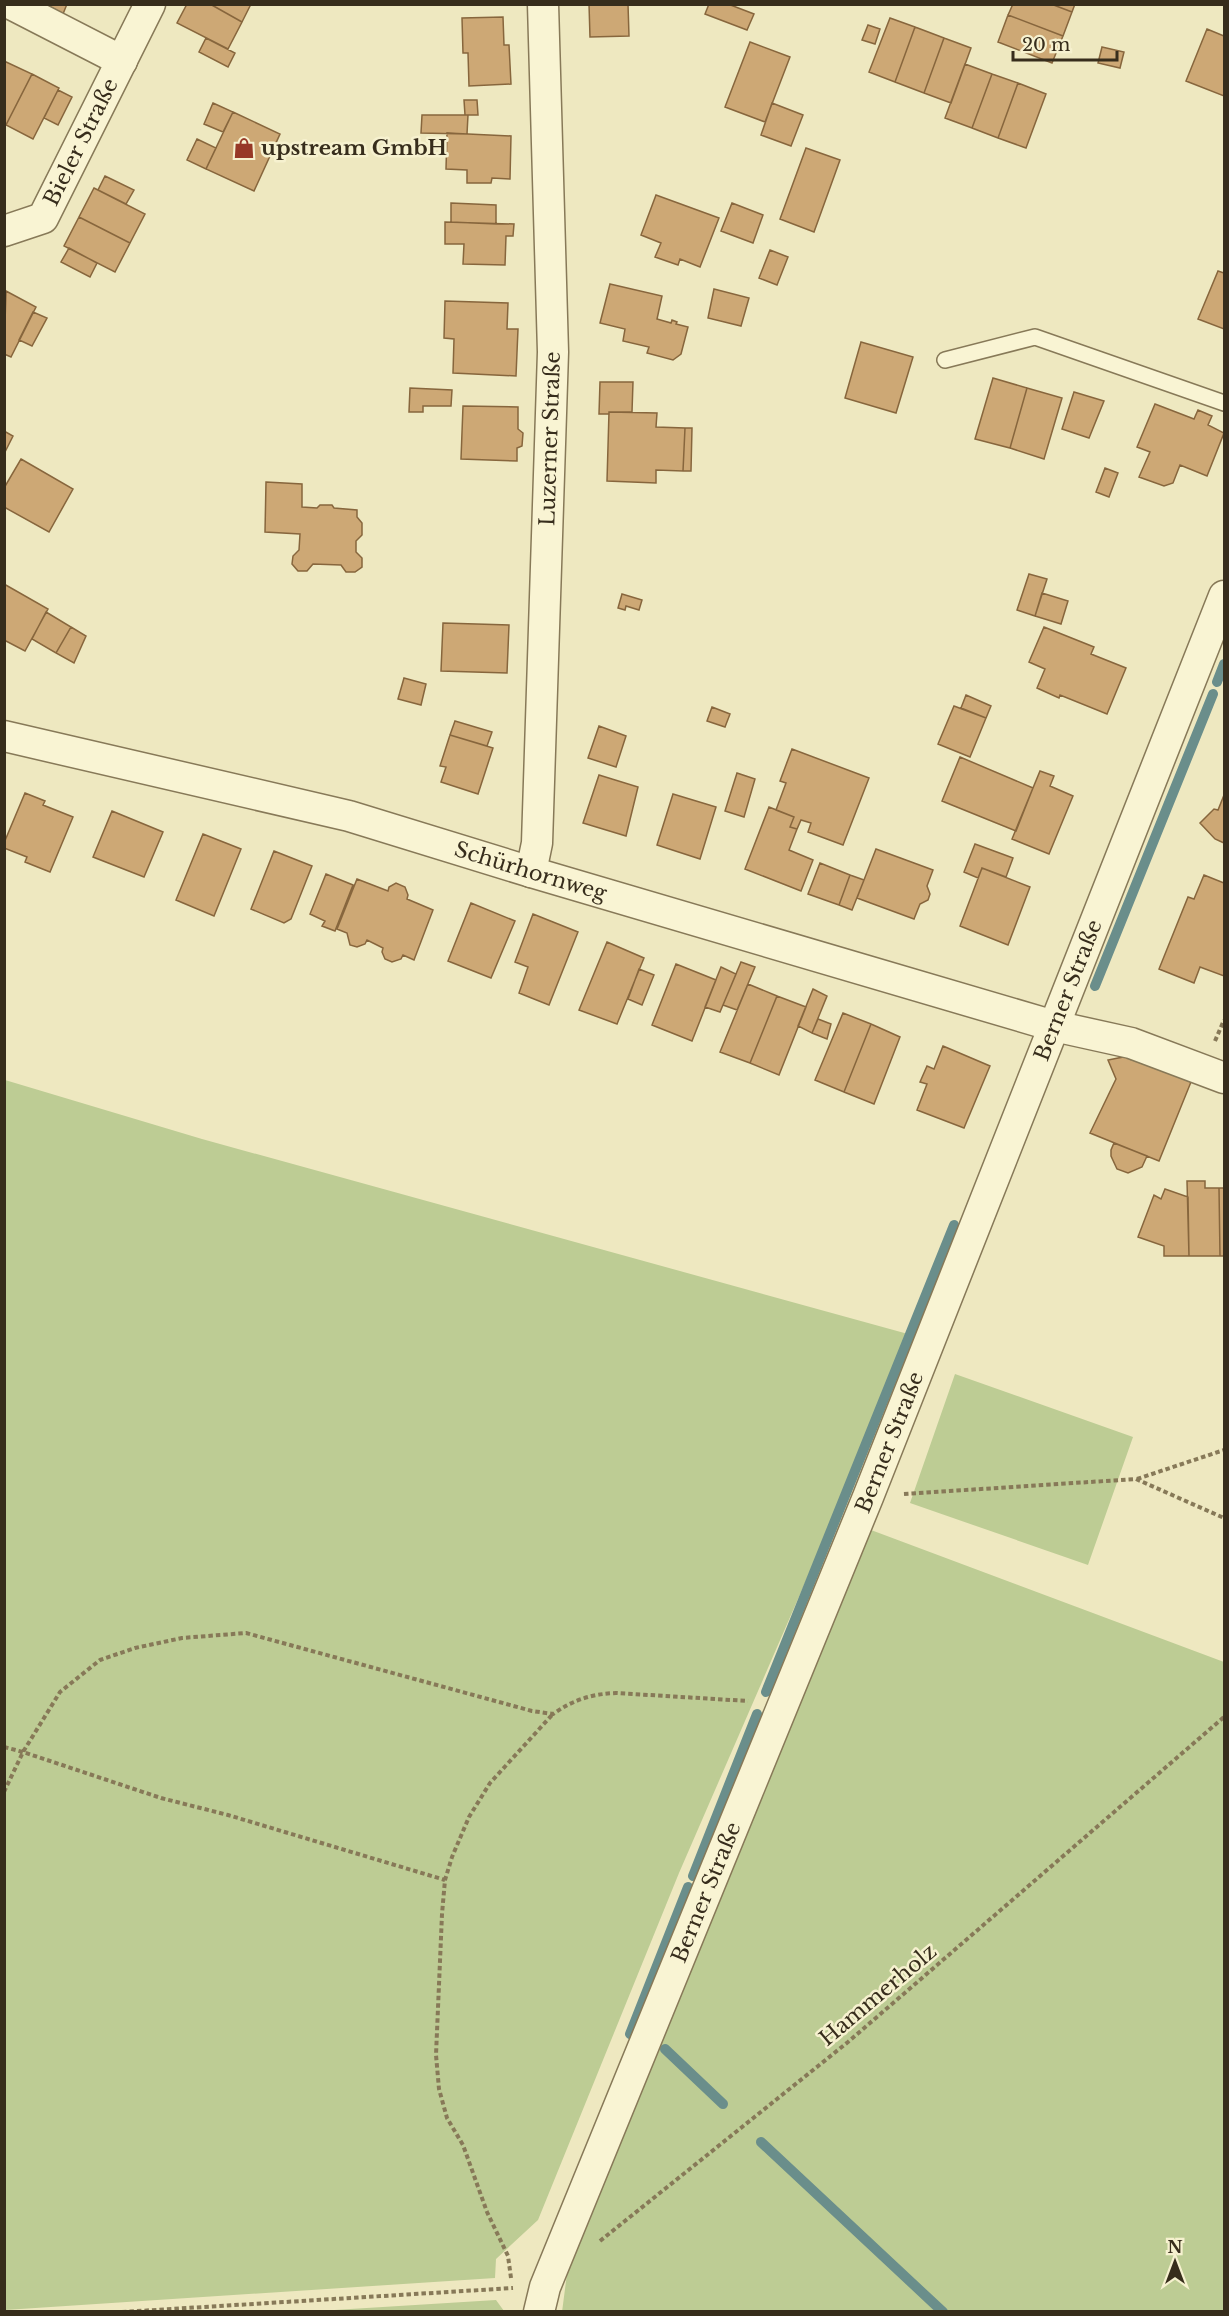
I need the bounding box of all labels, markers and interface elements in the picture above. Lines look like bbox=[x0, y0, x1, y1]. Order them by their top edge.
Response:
scale bar bbox=[1013, 24, 1116, 62]
text: 20 m bbox=[1022, 34, 1070, 56]
street label: Bieler Straße bbox=[38, 74, 124, 210]
place label: upstream GmbH bbox=[261, 135, 447, 161]
shop icon: upstream GmbH bbox=[232, 136, 256, 160]
street label: Luzerner Straße bbox=[534, 351, 566, 527]
street label: Schürhornweg bbox=[451, 836, 610, 907]
street label: Berner Straße bbox=[1029, 916, 1108, 1065]
street label: Berner Straße bbox=[850, 1368, 929, 1517]
street label: Berner Straße bbox=[666, 1818, 747, 1967]
street label: Hammerholz bbox=[814, 1938, 942, 2052]
north arrow bbox=[1145, 2232, 1205, 2292]
text: N bbox=[1167, 2237, 1183, 2257]

